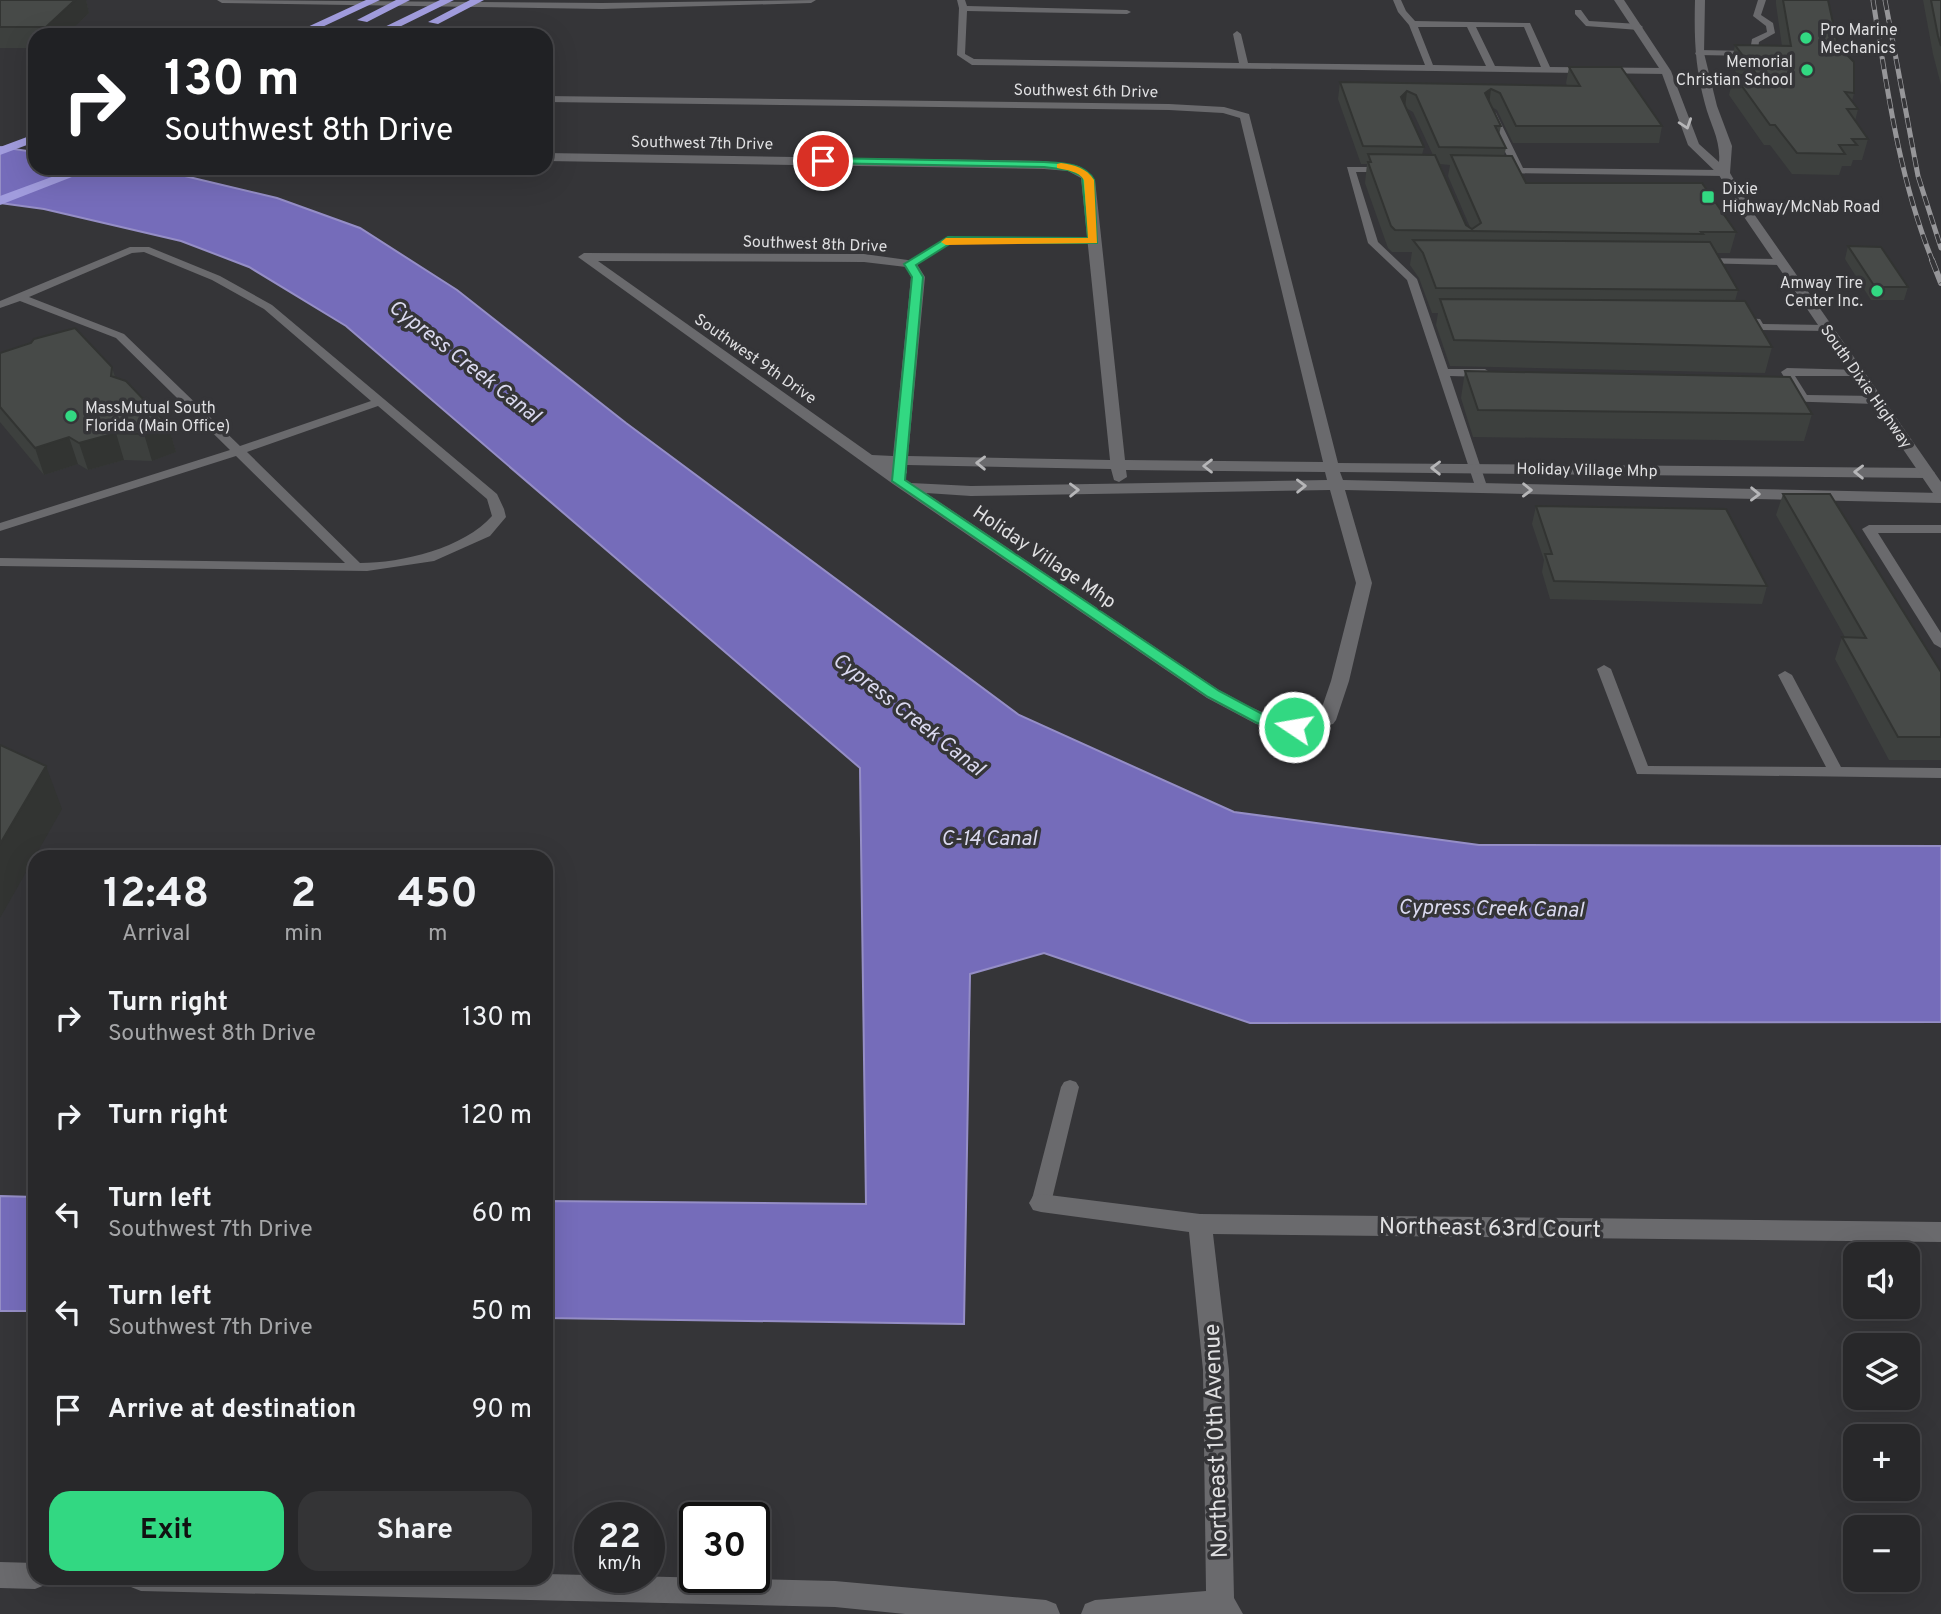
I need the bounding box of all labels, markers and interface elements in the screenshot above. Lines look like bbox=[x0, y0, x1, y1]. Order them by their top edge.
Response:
place label: Pro Marine Mechanics bbox=[1820, 21, 1898, 59]
marker: Pro Marine Mechanics bbox=[1798, 30, 1814, 46]
text: 130 m bbox=[164, 51, 300, 113]
place label: Memorial Christian School bbox=[1676, 53, 1793, 91]
icon: right bbox=[49, 56, 140, 147]
marker: Memorial Christian School bbox=[1799, 62, 1815, 78]
street label: Southwest 6th Drive bbox=[1013, 81, 1158, 103]
text: Southwest 8th Drive bbox=[164, 112, 453, 152]
one-way arrow bbox=[1678, 117, 1692, 129]
pin bbox=[793, 131, 853, 191]
street label: Southwest 7th Drive bbox=[631, 133, 773, 155]
icon: arrive bbox=[804, 142, 842, 180]
place label: Dixie Highway/McNab Road bbox=[1722, 180, 1880, 218]
marker: Dixie Highway/McNab Road bbox=[1700, 189, 1716, 205]
street label: Southwest 8th Drive bbox=[742, 232, 888, 258]
place label: Amway Tire Center Inc. bbox=[1780, 274, 1863, 312]
marker: Amway Tire Center Inc. bbox=[1869, 283, 1885, 299]
water label: Cypress Creek Canal bbox=[383, 294, 547, 431]
street label: Southwest 9th Drive bbox=[690, 310, 820, 409]
street label: South Dixie Highway bbox=[1815, 321, 1916, 453]
place label: MassMutual South Florida (Main Office) bbox=[85, 399, 230, 437]
marker: MassMutual South Florida (Main Office) bbox=[63, 408, 79, 424]
one-way arrow bbox=[975, 455, 985, 471]
one-way arrow bbox=[1202, 458, 1213, 474]
one-way arrow bbox=[1430, 460, 1441, 475]
street label: Holiday Village Mhp bbox=[1516, 460, 1658, 482]
one-way arrow bbox=[1853, 464, 1864, 480]
one-way arrow bbox=[1296, 478, 1307, 494]
one-way arrow bbox=[1068, 482, 1079, 497]
one-way arrow bbox=[1522, 482, 1533, 498]
one-way arrow bbox=[1749, 487, 1760, 502]
street label: Holiday Village Mhp bbox=[968, 501, 1120, 615]
water label: Cypress Creek Canal bbox=[827, 647, 991, 784]
position arrow bbox=[1257, 690, 1331, 764]
water label: C-14 Canal bbox=[941, 826, 1039, 853]
text: 12:48 bbox=[103, 869, 209, 922]
text: 2 bbox=[291, 869, 316, 922]
text: 450 bbox=[398, 869, 478, 922]
water label: Cypress Creek Canal bbox=[1398, 894, 1586, 925]
text: Arrival bbox=[122, 920, 190, 949]
text: min bbox=[284, 920, 323, 949]
text: m bbox=[428, 920, 448, 949]
text: Turn right bbox=[108, 987, 228, 1020]
icon: right bbox=[49, 999, 87, 1037]
text: 130 m bbox=[462, 1002, 532, 1035]
text: Southwest 8th Drive bbox=[108, 1020, 316, 1049]
icon: right bbox=[49, 1097, 87, 1135]
text: Turn right bbox=[108, 1100, 228, 1133]
text: 120 m bbox=[462, 1100, 532, 1133]
text: Turn left bbox=[108, 1183, 212, 1216]
icon: left bbox=[49, 1195, 87, 1233]
text: 60 m bbox=[472, 1198, 532, 1231]
street label: Northeast 63rd Court bbox=[1379, 1213, 1601, 1246]
text: Southwest 7th Drive bbox=[108, 1216, 313, 1245]
map controls bbox=[1843, 1242, 1920, 1592]
button: sound bbox=[1843, 1242, 1920, 1319]
text: Turn left bbox=[108, 1281, 212, 1314]
icon: left bbox=[49, 1293, 87, 1331]
text: 50 m bbox=[471, 1296, 532, 1329]
text: Southwest 7th Drive bbox=[108, 1314, 313, 1343]
street label: Northeast 10th Avenue bbox=[1199, 1323, 1236, 1559]
button: layers bbox=[1843, 1333, 1920, 1410]
icon: arrive bbox=[49, 1391, 87, 1429]
text: Arrive at destination bbox=[108, 1394, 356, 1427]
text: 90 m bbox=[472, 1394, 532, 1427]
button: + bbox=[1843, 1424, 1920, 1501]
button: Exit bbox=[49, 1491, 284, 1571]
button: Share bbox=[298, 1491, 532, 1571]
speed limit sign: 30 bbox=[679, 1502, 770, 1593]
button: − bbox=[1843, 1515, 1920, 1592]
text: 22 bbox=[598, 1516, 641, 1560]
text: km/h bbox=[598, 1553, 641, 1576]

